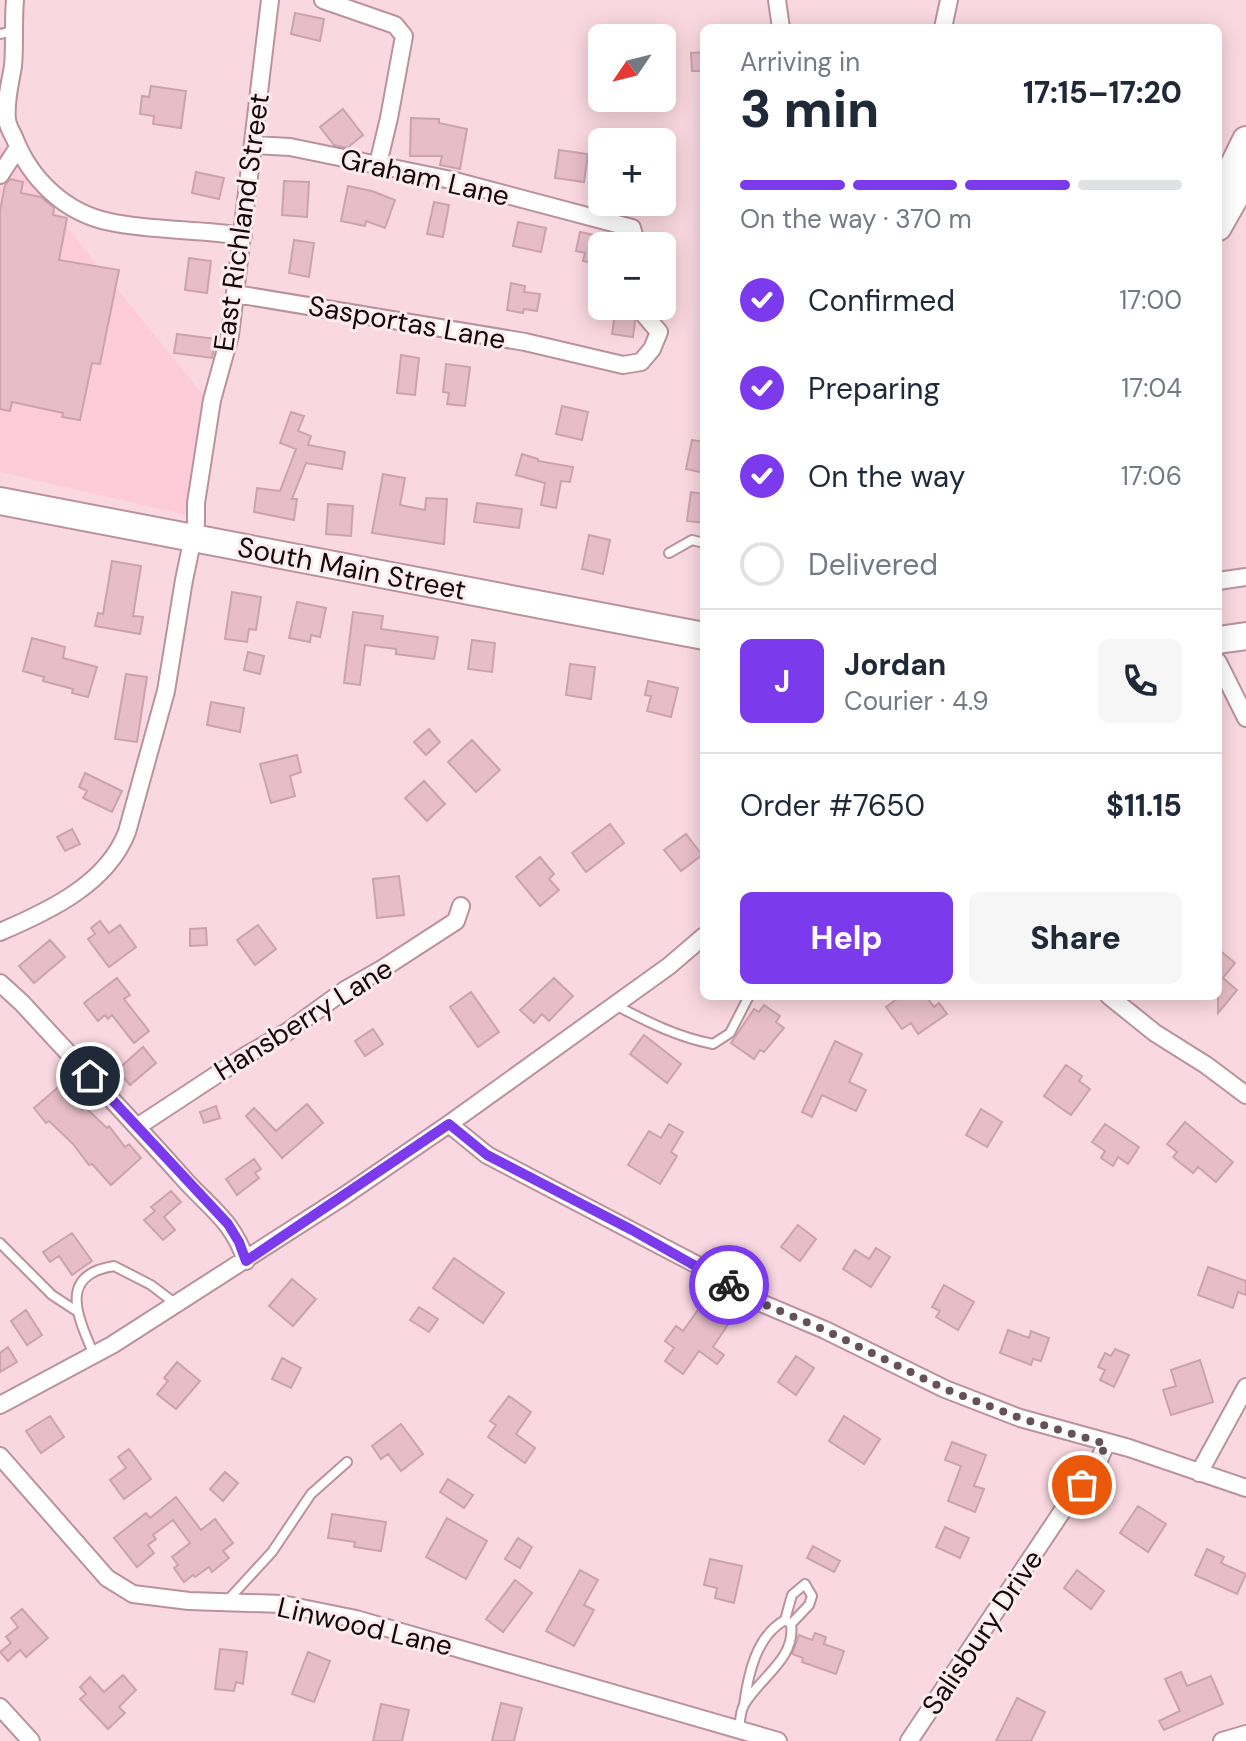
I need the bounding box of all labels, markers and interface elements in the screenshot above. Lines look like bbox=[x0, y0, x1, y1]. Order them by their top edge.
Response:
north arrow bbox=[588, 24, 676, 112]
map controls bbox=[588, 24, 676, 320]
text: Arriving in bbox=[740, 45, 860, 79]
text: 17:15–17:20 bbox=[1023, 73, 1182, 112]
text: 3 min bbox=[740, 75, 879, 143]
street label: East Richland Street bbox=[205, 91, 278, 354]
button: + bbox=[588, 128, 676, 216]
street label: Graham Lane bbox=[337, 140, 513, 215]
text: On the way · 370 m bbox=[740, 202, 972, 236]
button: − bbox=[588, 232, 676, 320]
icon: check bbox=[740, 278, 784, 322]
text: Confirmed bbox=[808, 281, 955, 320]
text: 17:00 bbox=[1119, 283, 1182, 317]
street label: Sasportas Lane bbox=[305, 287, 508, 358]
icon: check bbox=[740, 366, 784, 410]
text: Preparing bbox=[808, 369, 940, 408]
text: 17:04 bbox=[1121, 371, 1182, 405]
icon: check bbox=[740, 454, 784, 498]
text: On the way bbox=[808, 457, 965, 496]
text: 17:06 bbox=[1121, 459, 1182, 493]
street label: South Main Street bbox=[235, 528, 469, 609]
text: Delivered bbox=[808, 545, 938, 584]
button: phone bbox=[1098, 639, 1182, 723]
text: Jordan bbox=[844, 645, 946, 684]
text: J bbox=[774, 662, 790, 701]
text: Courier · 4.9 bbox=[844, 684, 989, 718]
text: Order #7650 bbox=[740, 786, 925, 825]
text: $11.15 bbox=[1106, 786, 1182, 825]
button: Help bbox=[740, 892, 953, 984]
button: Share bbox=[969, 892, 1182, 984]
street label: Hansberry Lane bbox=[207, 950, 399, 1089]
pin bbox=[56, 1042, 124, 1110]
icon: home bbox=[68, 1054, 112, 1098]
courier bbox=[689, 1245, 769, 1325]
icon: bike bbox=[707, 1263, 751, 1307]
pin bbox=[1048, 1451, 1116, 1519]
icon: bag bbox=[1060, 1463, 1104, 1507]
street label: Salisbury Drive bbox=[913, 1542, 1051, 1722]
street label: Linwood Lane bbox=[274, 1588, 456, 1665]

